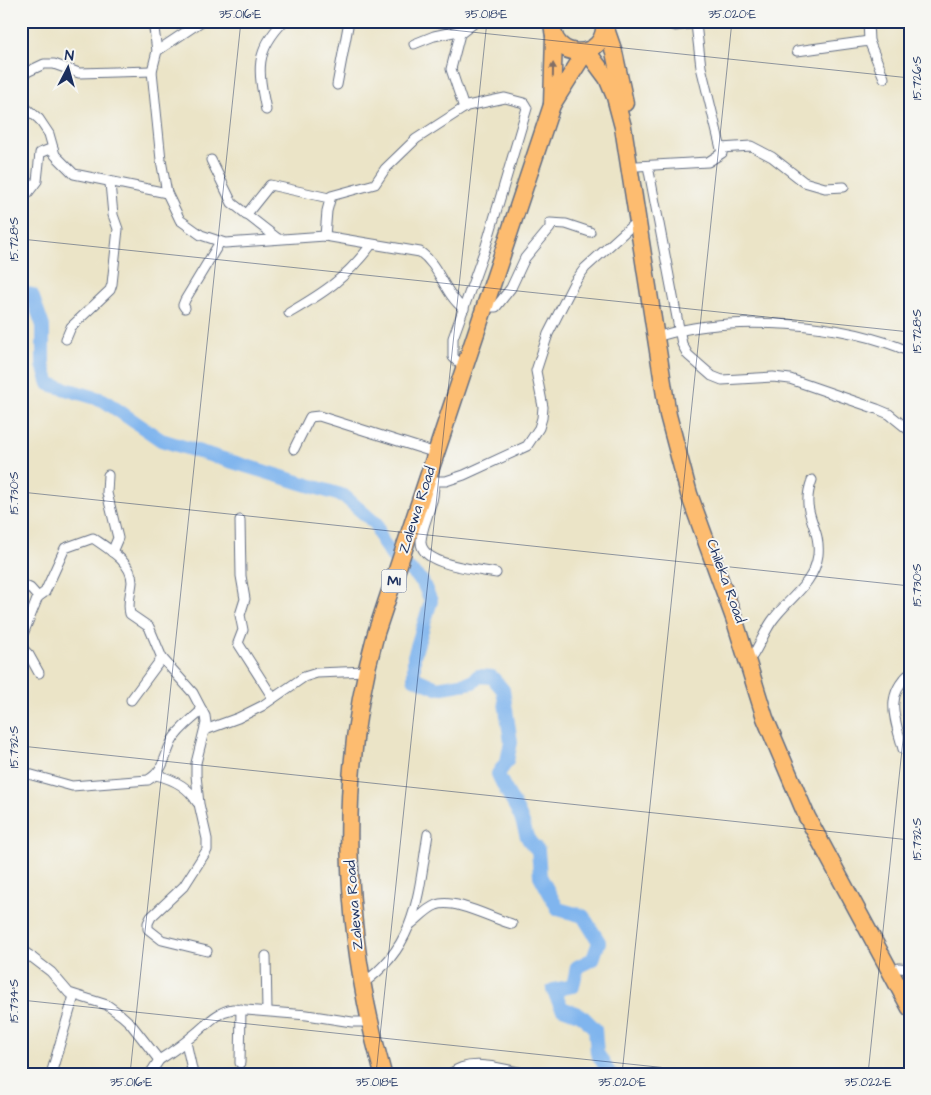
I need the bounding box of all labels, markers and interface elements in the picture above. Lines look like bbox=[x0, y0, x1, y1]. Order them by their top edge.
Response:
text: 35.016°E bbox=[219, 6, 261, 23]
text: 35.018°E bbox=[465, 6, 507, 23]
text: 35.020°E bbox=[708, 6, 756, 23]
north arrow bbox=[42, 42, 92, 92]
text: N bbox=[64, 46, 75, 66]
text: 15.726°S bbox=[909, 56, 926, 100]
one-way arrow bbox=[549, 62, 557, 78]
text: 15.728°S bbox=[6, 217, 23, 261]
text: 15.728°S bbox=[909, 309, 926, 353]
street label: Zalewa Road bbox=[393, 464, 441, 556]
text: 15.730°S bbox=[6, 471, 23, 515]
street label: Chileka Road bbox=[701, 536, 751, 626]
text: 15.730°S bbox=[909, 563, 926, 607]
road number: M1 bbox=[382, 570, 406, 592]
text: 15.732°S bbox=[6, 726, 23, 768]
text: 15.732°S bbox=[909, 818, 926, 860]
street label: Zalewa Road bbox=[340, 859, 368, 951]
text: 15.734°S bbox=[6, 979, 23, 1023]
text: 35.016°E bbox=[110, 1074, 152, 1091]
text: 35.018°E bbox=[356, 1074, 398, 1091]
text: 35.020°E bbox=[598, 1074, 646, 1091]
text: 35.022°E bbox=[844, 1074, 892, 1091]

